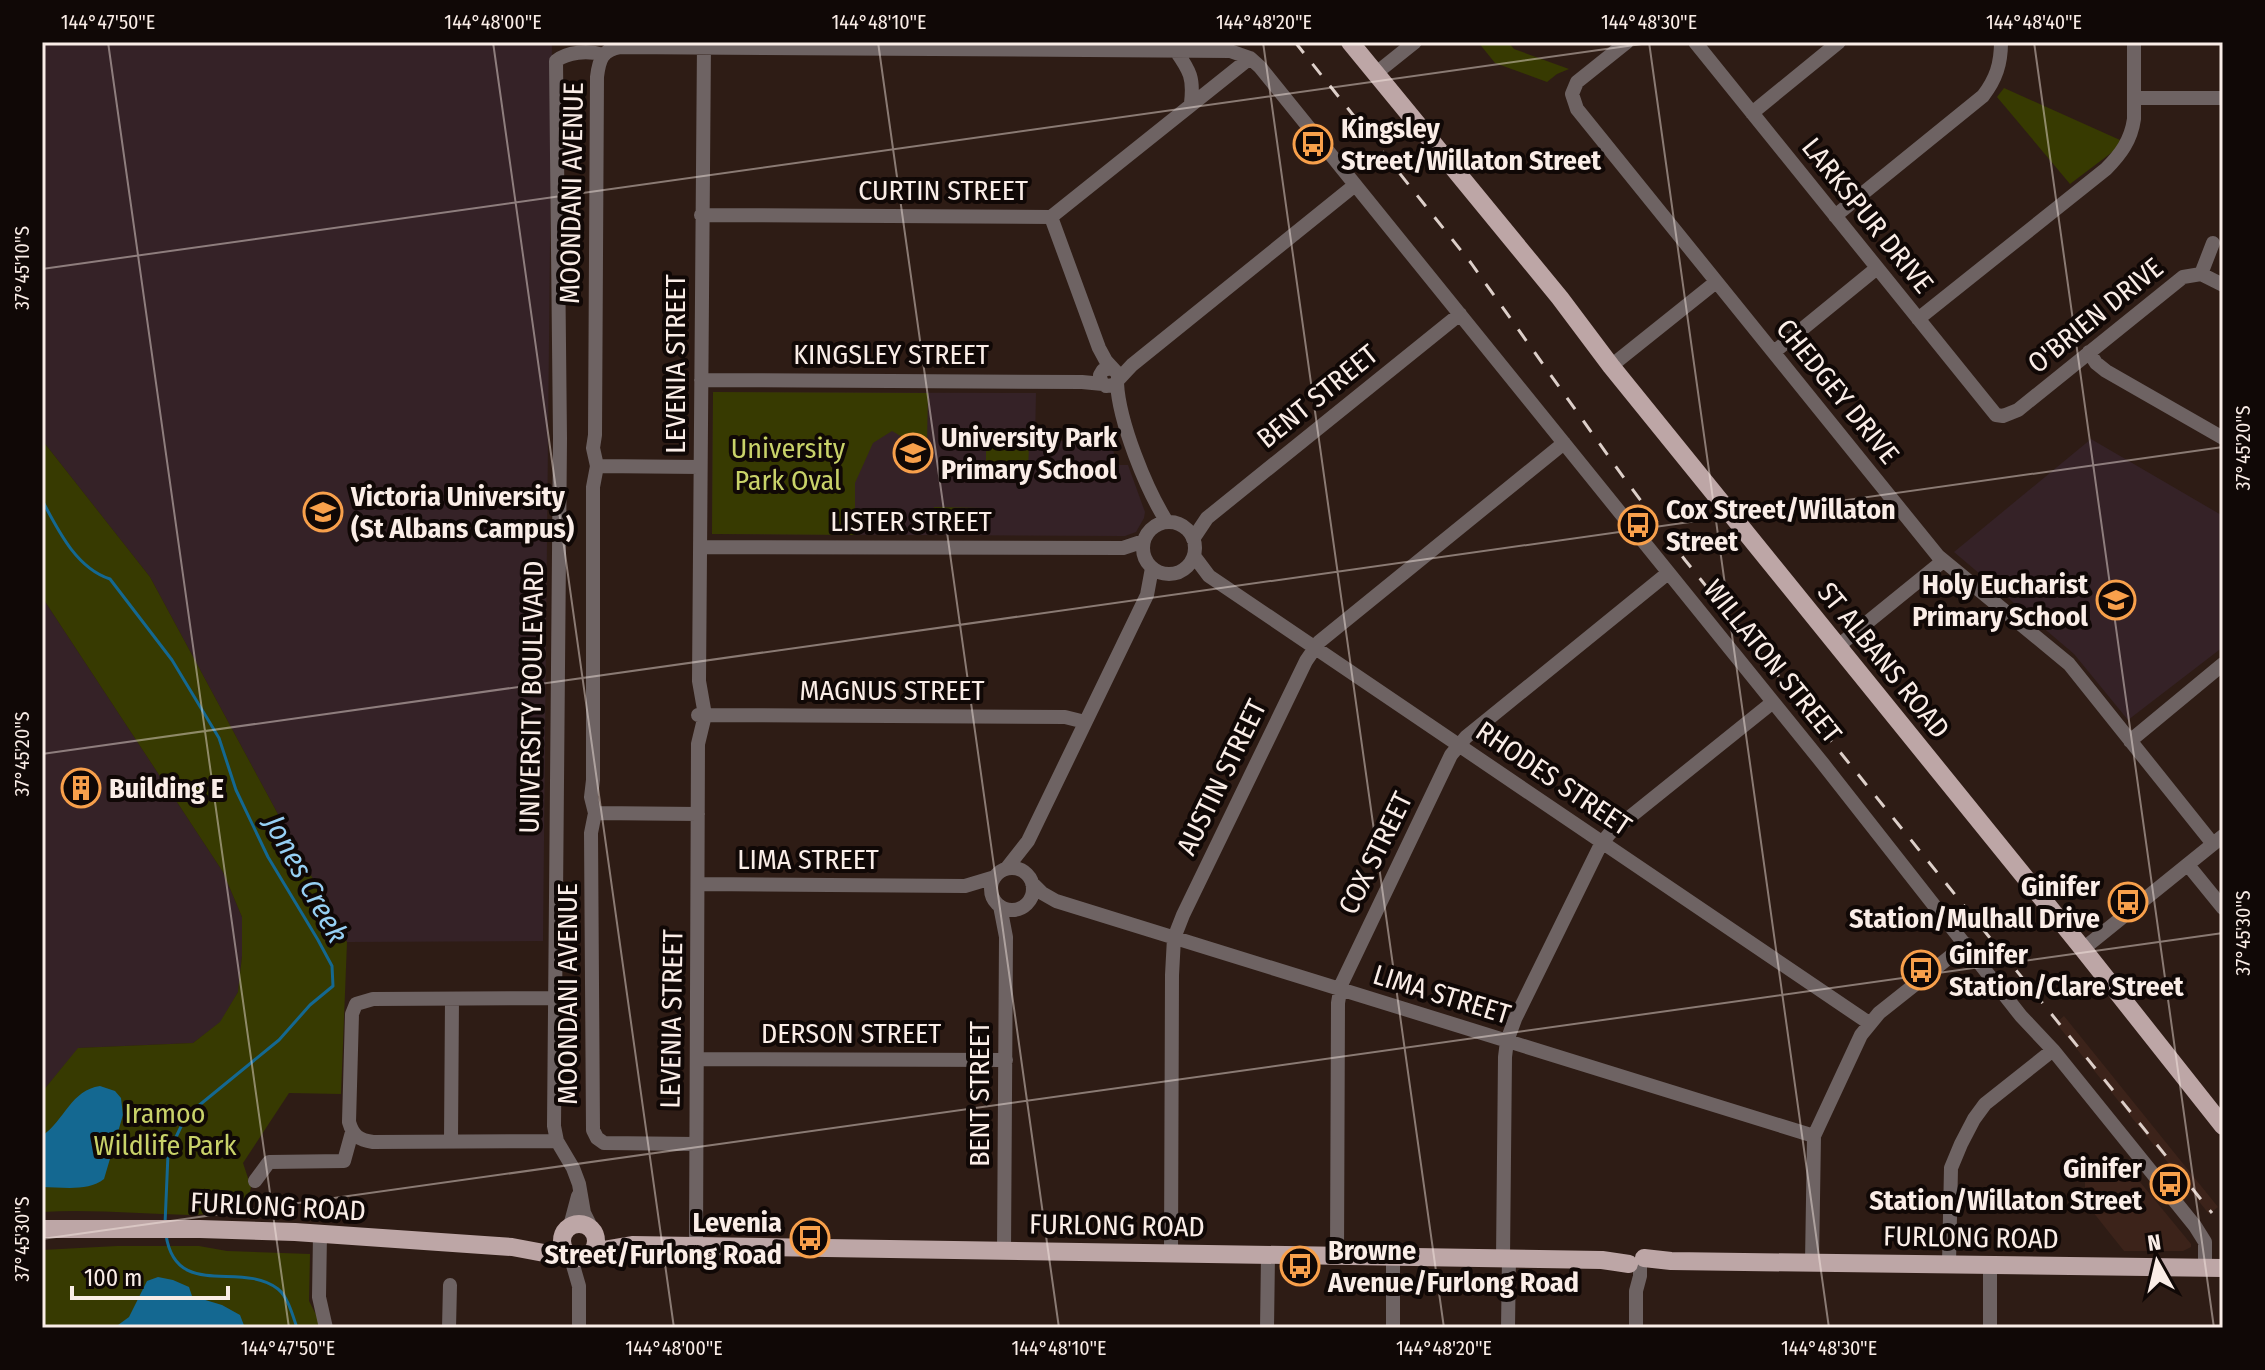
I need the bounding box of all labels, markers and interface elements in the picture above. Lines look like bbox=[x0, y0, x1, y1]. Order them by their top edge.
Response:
text: 144°47'50"E bbox=[61, 10, 155, 34]
text: 144°48'00"E bbox=[444, 10, 542, 34]
text: 144°48'10"E bbox=[832, 10, 926, 34]
text: 144°48'20"E bbox=[1216, 10, 1312, 34]
text: 144°48'30"E bbox=[1601, 10, 1697, 34]
text: 144°48'40"E bbox=[1986, 10, 2082, 34]
street label: MOONDANI AVENUE bbox=[553, 82, 590, 304]
place label: Kingsley Street/Willaton Street bbox=[1341, 112, 1602, 177]
bus stop icon: Kingsley Street/Willaton Street bbox=[1292, 123, 1334, 165]
street label: LARKSPUR DRIVE bbox=[1795, 131, 1940, 300]
street label: CURTIN STREET bbox=[858, 174, 1028, 207]
text: 37°45'10"S bbox=[10, 226, 34, 310]
street label: O'BRIEN DRIVE bbox=[2021, 251, 2169, 380]
street label: LEVENIA STREET bbox=[659, 274, 692, 454]
street label: CHEDGEY DRIVE bbox=[1769, 312, 1906, 470]
street label: KINGSLEY STREET bbox=[793, 338, 989, 371]
street label: BENT STREET bbox=[1250, 338, 1384, 455]
text: 37°45'20"S bbox=[2231, 405, 2255, 491]
place label: University Park Primary School bbox=[941, 421, 1118, 486]
park label: University Park Oval bbox=[731, 432, 846, 497]
school or university icon: University Park Primary School bbox=[892, 432, 934, 474]
place label: Victoria University (St Albans Campus) bbox=[350, 480, 575, 545]
school or university icon: Victoria University (St Albans Campus) bbox=[302, 491, 344, 533]
place label: Cox Street/Willaton Street bbox=[1666, 493, 1896, 558]
bus stop icon: Cox Street/Willaton Street bbox=[1617, 504, 1659, 546]
street label: LISTER STREET bbox=[830, 505, 992, 538]
street label: UNIVERSITY BOULEVARD bbox=[513, 560, 550, 834]
place label: Holy Eucharist Primary School bbox=[1912, 568, 2089, 633]
street label: WILLATON STREET bbox=[1697, 573, 1848, 750]
street label: ST ALBANS ROAD bbox=[1811, 576, 1956, 745]
school or university icon: Holy Eucharist Primary School bbox=[2095, 579, 2137, 621]
street label: MAGNUS STREET bbox=[800, 674, 984, 707]
street label: AUSTIN STREET bbox=[1170, 694, 1273, 860]
text: 37°45'20"S bbox=[10, 711, 34, 797]
street label: RHODES STREET bbox=[1470, 714, 1638, 842]
building icon: Building E bbox=[60, 767, 102, 809]
place label: Building E bbox=[109, 772, 224, 805]
street label: COX STREET bbox=[1332, 787, 1419, 920]
water label: Jones Creek bbox=[255, 807, 356, 949]
street label: LIMA STREET bbox=[737, 843, 879, 876]
place label: Ginifer Station/Mulhall Drive bbox=[1849, 870, 2101, 935]
bus stop icon: Ginifer Station/Mulhall Drive bbox=[2107, 881, 2149, 923]
street label: MOONDANI AVENUE bbox=[551, 883, 584, 1105]
text: 37°45'30"S bbox=[2231, 890, 2255, 976]
street label: LEVENIA STREET bbox=[653, 929, 690, 1109]
place label: Ginifer Station/Clare Street bbox=[1949, 938, 2185, 1003]
bus stop icon: Ginifer Station/Clare Street bbox=[1900, 949, 1942, 991]
street label: LIMA STREET bbox=[1369, 958, 1514, 1031]
street label: DERSON STREET bbox=[761, 1017, 941, 1050]
street label: BENT STREET bbox=[963, 1021, 996, 1167]
park label: Iramoo Wildlife Park bbox=[93, 1097, 238, 1162]
place label: Ginifer Station/Willaton Street bbox=[1869, 1152, 2143, 1217]
bus stop icon: Ginifer Station/Willaton Street bbox=[2149, 1163, 2191, 1205]
street label: FURLONG ROAD bbox=[189, 1185, 367, 1228]
text: 37°45'30"S bbox=[10, 1196, 34, 1282]
place label: Levenia Street/Furlong Road bbox=[545, 1206, 782, 1271]
street label: FURLONG ROAD bbox=[1029, 1207, 1205, 1244]
bus stop icon: Levenia Street/Furlong Road bbox=[789, 1217, 831, 1259]
street label: FURLONG ROAD bbox=[1883, 1219, 2059, 1256]
north arrow bbox=[2117, 1222, 2197, 1302]
text: N bbox=[2146, 1228, 2163, 1257]
place label: Browne Avenue/Furlong Road bbox=[1327, 1234, 1579, 1299]
bus stop icon: Browne Avenue/Furlong Road bbox=[1279, 1245, 1321, 1287]
scale bar bbox=[72, 1250, 228, 1300]
text: 100 m bbox=[84, 1264, 142, 1292]
text: 144°47'50"E bbox=[241, 1336, 335, 1360]
text: 144°48'00"E bbox=[625, 1336, 723, 1360]
text: 144°48'10"E bbox=[1012, 1336, 1106, 1360]
text: 144°48'20"E bbox=[1396, 1336, 1492, 1360]
text: 144°48'30"E bbox=[1781, 1336, 1877, 1360]

